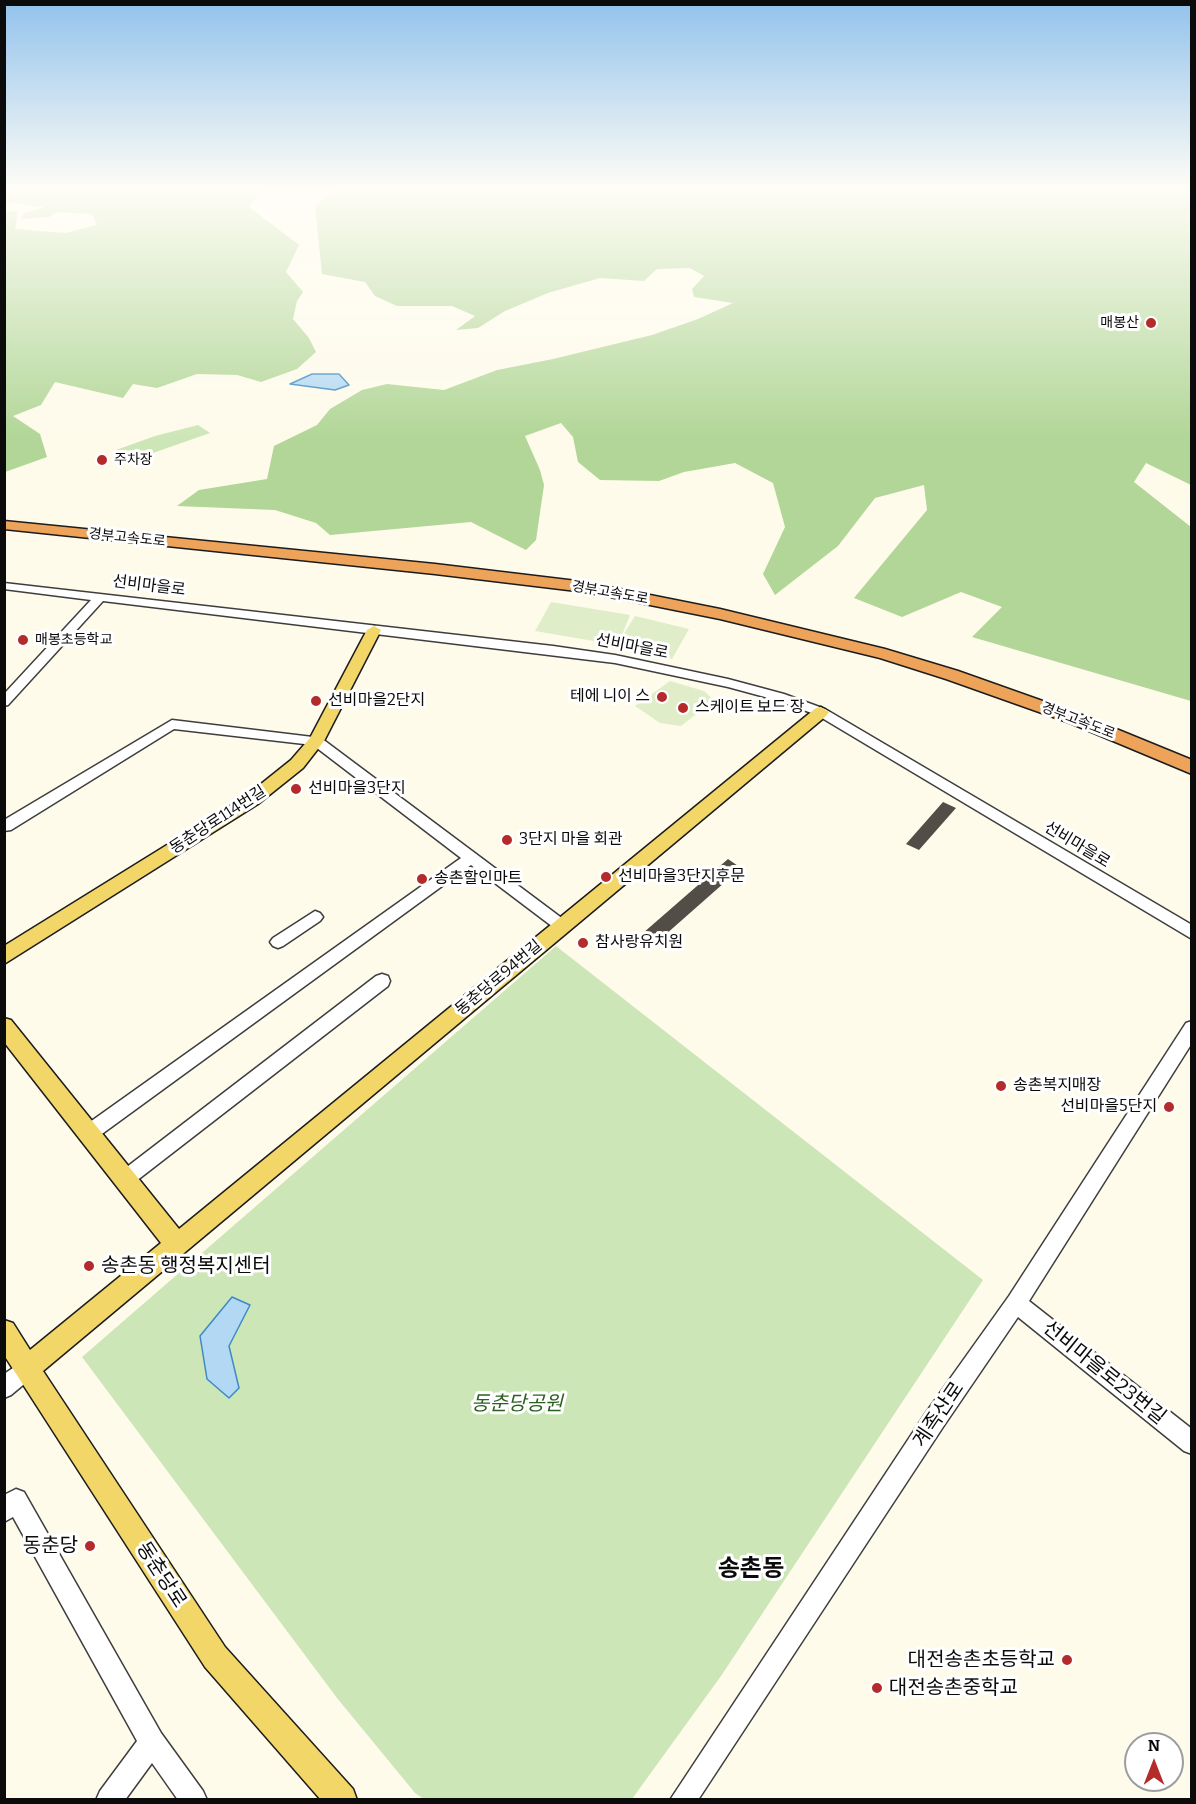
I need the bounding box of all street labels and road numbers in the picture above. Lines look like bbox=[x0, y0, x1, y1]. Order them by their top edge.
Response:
street label: 경부고속도로 bbox=[88, 526, 166, 550]
street label: 선비마을로 bbox=[111, 572, 187, 600]
street label: 경부고속도로 bbox=[570, 578, 650, 608]
street label: 선비마을로 bbox=[594, 631, 670, 663]
street label: 경부고속도로 bbox=[1039, 699, 1117, 743]
street label: 동춘당로114번길 bbox=[166, 782, 270, 858]
street label: 선비마을로 bbox=[1041, 818, 1113, 872]
street label: 동춘당로94번길 bbox=[452, 936, 546, 1020]
street label: 선비마을로23번길 bbox=[1038, 1316, 1170, 1430]
street label: 계족산로 bbox=[908, 1378, 970, 1452]
street label: 동춘당로 bbox=[131, 1538, 191, 1612]

